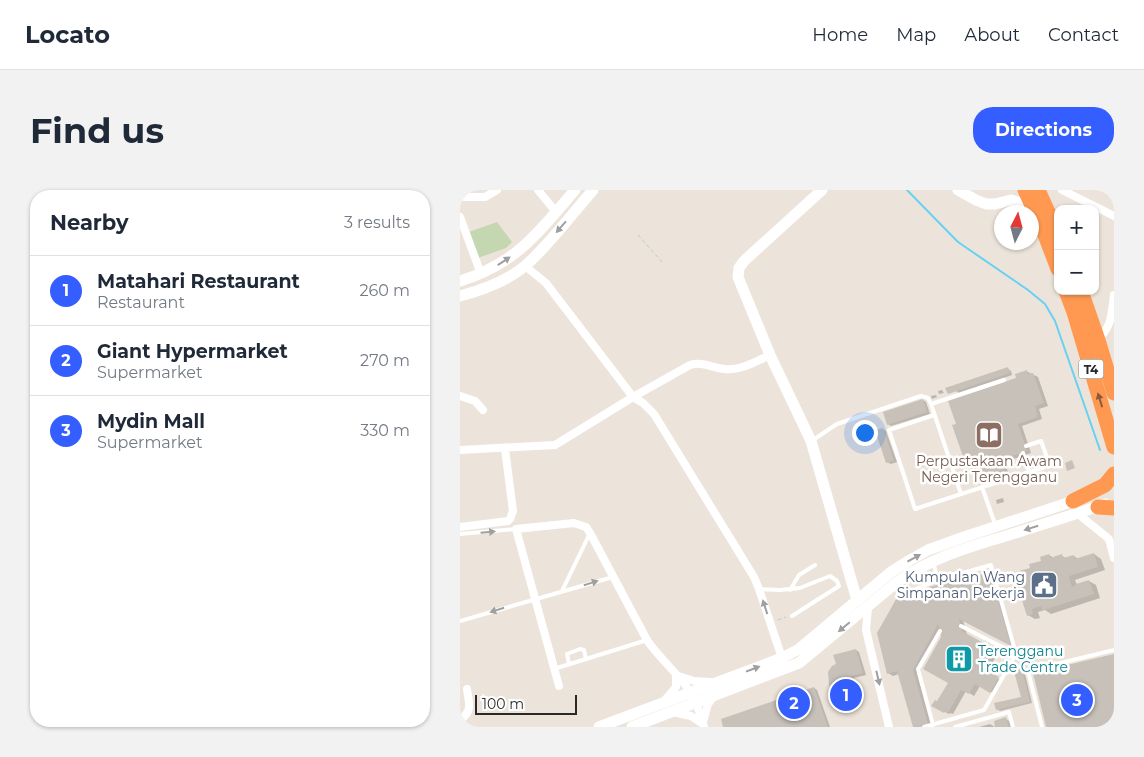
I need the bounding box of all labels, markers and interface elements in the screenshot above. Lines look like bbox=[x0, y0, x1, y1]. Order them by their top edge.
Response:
text: Locato bbox=[25, 20, 110, 49]
text: Home bbox=[812, 24, 868, 46]
text: Map bbox=[896, 24, 936, 46]
text: About bbox=[964, 24, 1020, 46]
text: Contact bbox=[1048, 24, 1119, 46]
button: Directions bbox=[973, 107, 1114, 153]
text: Find us bbox=[30, 109, 164, 152]
north arrow bbox=[994, 205, 1039, 250]
map controls bbox=[1054, 205, 1099, 295]
button: + bbox=[1054, 205, 1099, 250]
text: Nearby bbox=[50, 210, 129, 235]
text: 3 results bbox=[344, 213, 410, 232]
one-way arrow bbox=[555, 220, 567, 232]
button: − bbox=[1054, 250, 1099, 295]
one-way arrow bbox=[498, 256, 511, 266]
text: Matahari Restaurant bbox=[97, 270, 300, 293]
text: 1 bbox=[63, 281, 69, 300]
text: 260 m bbox=[359, 281, 410, 300]
text: Restaurant bbox=[97, 293, 185, 312]
text: Giant Hypermarket bbox=[97, 340, 288, 363]
text: 2 bbox=[61, 351, 71, 370]
text: 270 m bbox=[360, 351, 410, 370]
road number: T4 bbox=[1078, 360, 1104, 378]
text: Supermarket bbox=[97, 363, 203, 382]
one-way arrow bbox=[1096, 393, 1104, 408]
text: Mydin Mall bbox=[97, 410, 205, 433]
your location bbox=[852, 420, 878, 446]
library icon: Perpustakaan Awam Negeri Terengganu bbox=[974, 420, 1004, 450]
text: 3 bbox=[61, 421, 71, 440]
text: 330 m bbox=[360, 421, 410, 440]
text: Supermarket bbox=[97, 433, 203, 452]
place label: Perpustakaan Awam Negeri Terengganu bbox=[916, 452, 1062, 486]
one-way arrow bbox=[1023, 524, 1038, 532]
one-way arrow bbox=[480, 527, 496, 535]
one-way arrow bbox=[906, 554, 921, 562]
place label: Kumpulan Wang Simpanan Pekerja bbox=[897, 568, 1025, 602]
public building icon: Kumpulan Wang Simpanan Pekerja bbox=[1029, 570, 1059, 600]
one-way arrow bbox=[584, 579, 599, 587]
one-way arrow bbox=[761, 599, 769, 614]
one-way arrow bbox=[490, 606, 505, 614]
one-way arrow bbox=[838, 621, 850, 633]
place label: Terengganu Trade Centre bbox=[978, 642, 1068, 676]
building icon: Terengganu Trade Centre bbox=[944, 644, 974, 674]
one-way arrow bbox=[745, 665, 760, 672]
one-way arrow bbox=[874, 670, 882, 685]
pin: 1 bbox=[830, 676, 862, 714]
pin: 3 bbox=[1061, 681, 1093, 719]
pin: 2 bbox=[778, 684, 810, 722]
scale bar bbox=[475, 692, 578, 715]
text: 100 m bbox=[482, 695, 524, 713]

